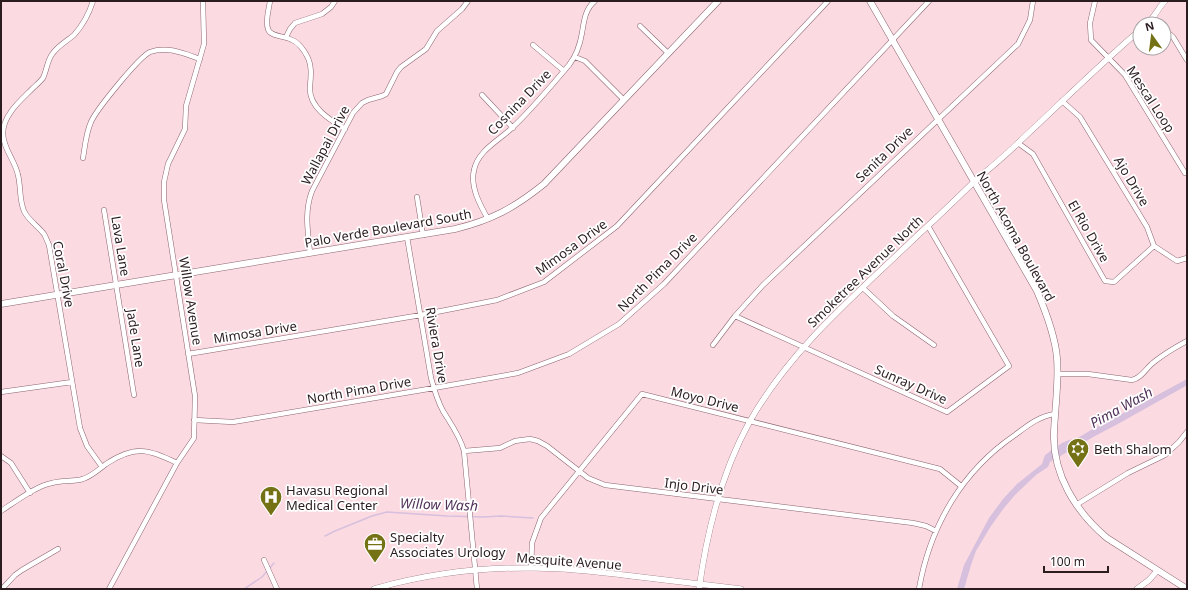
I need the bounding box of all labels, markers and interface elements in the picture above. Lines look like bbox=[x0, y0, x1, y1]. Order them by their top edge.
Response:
north arrow bbox=[1132, 16, 1172, 56]
text: N bbox=[1143, 17, 1156, 34]
street label: Mescal Loop bbox=[1123, 62, 1179, 136]
street label: Cosnina Drive bbox=[483, 65, 555, 139]
street label: Wallapai Drive bbox=[297, 102, 353, 188]
street label: Senita Drive bbox=[851, 122, 917, 186]
street label: Ajo Drive bbox=[1110, 153, 1154, 209]
street label: North Acoma Boulevard bbox=[973, 168, 1059, 304]
street label: El Rio Drive bbox=[1064, 197, 1114, 265]
street label: Palo Verde Boulevard South bbox=[303, 204, 473, 252]
street label: Smoketree Avenue North bbox=[803, 211, 927, 331]
street label: Lava Lane bbox=[107, 215, 135, 277]
street label: Mimosa Drive bbox=[532, 215, 610, 279]
street label: North Pima Drive bbox=[613, 228, 701, 316]
street label: Coral Drive bbox=[49, 239, 79, 309]
street label: Willow Avenue bbox=[175, 256, 207, 346]
street label: Jade Lane bbox=[122, 305, 150, 369]
street label: Riviera Drive bbox=[421, 306, 453, 384]
street label: Mimosa Drive bbox=[212, 317, 298, 347]
street label: Sunray Drive bbox=[872, 360, 950, 408]
street label: North Pima Drive bbox=[306, 372, 412, 408]
street label: Moyo Drive bbox=[669, 382, 741, 416]
water label: Pima Wash bbox=[1086, 382, 1156, 432]
synagogue icon: Beth Shalom bbox=[1065, 436, 1091, 469]
place label: Beth Shalom bbox=[1094, 440, 1172, 458]
street label: Injo Drive bbox=[664, 473, 724, 499]
place label: Havasu Regional Medical Center bbox=[286, 481, 388, 514]
hospital icon: Havasu Regional Medical Center bbox=[258, 484, 284, 517]
water label: Willow Wash bbox=[400, 493, 478, 515]
place label: Specialty Associates Urology bbox=[390, 528, 506, 561]
office icon: Specialty Associates Urology bbox=[362, 531, 388, 564]
street label: Mesquite Avenue bbox=[516, 548, 622, 574]
scale bar bbox=[1044, 548, 1108, 574]
text: 100 m bbox=[1050, 553, 1085, 570]

